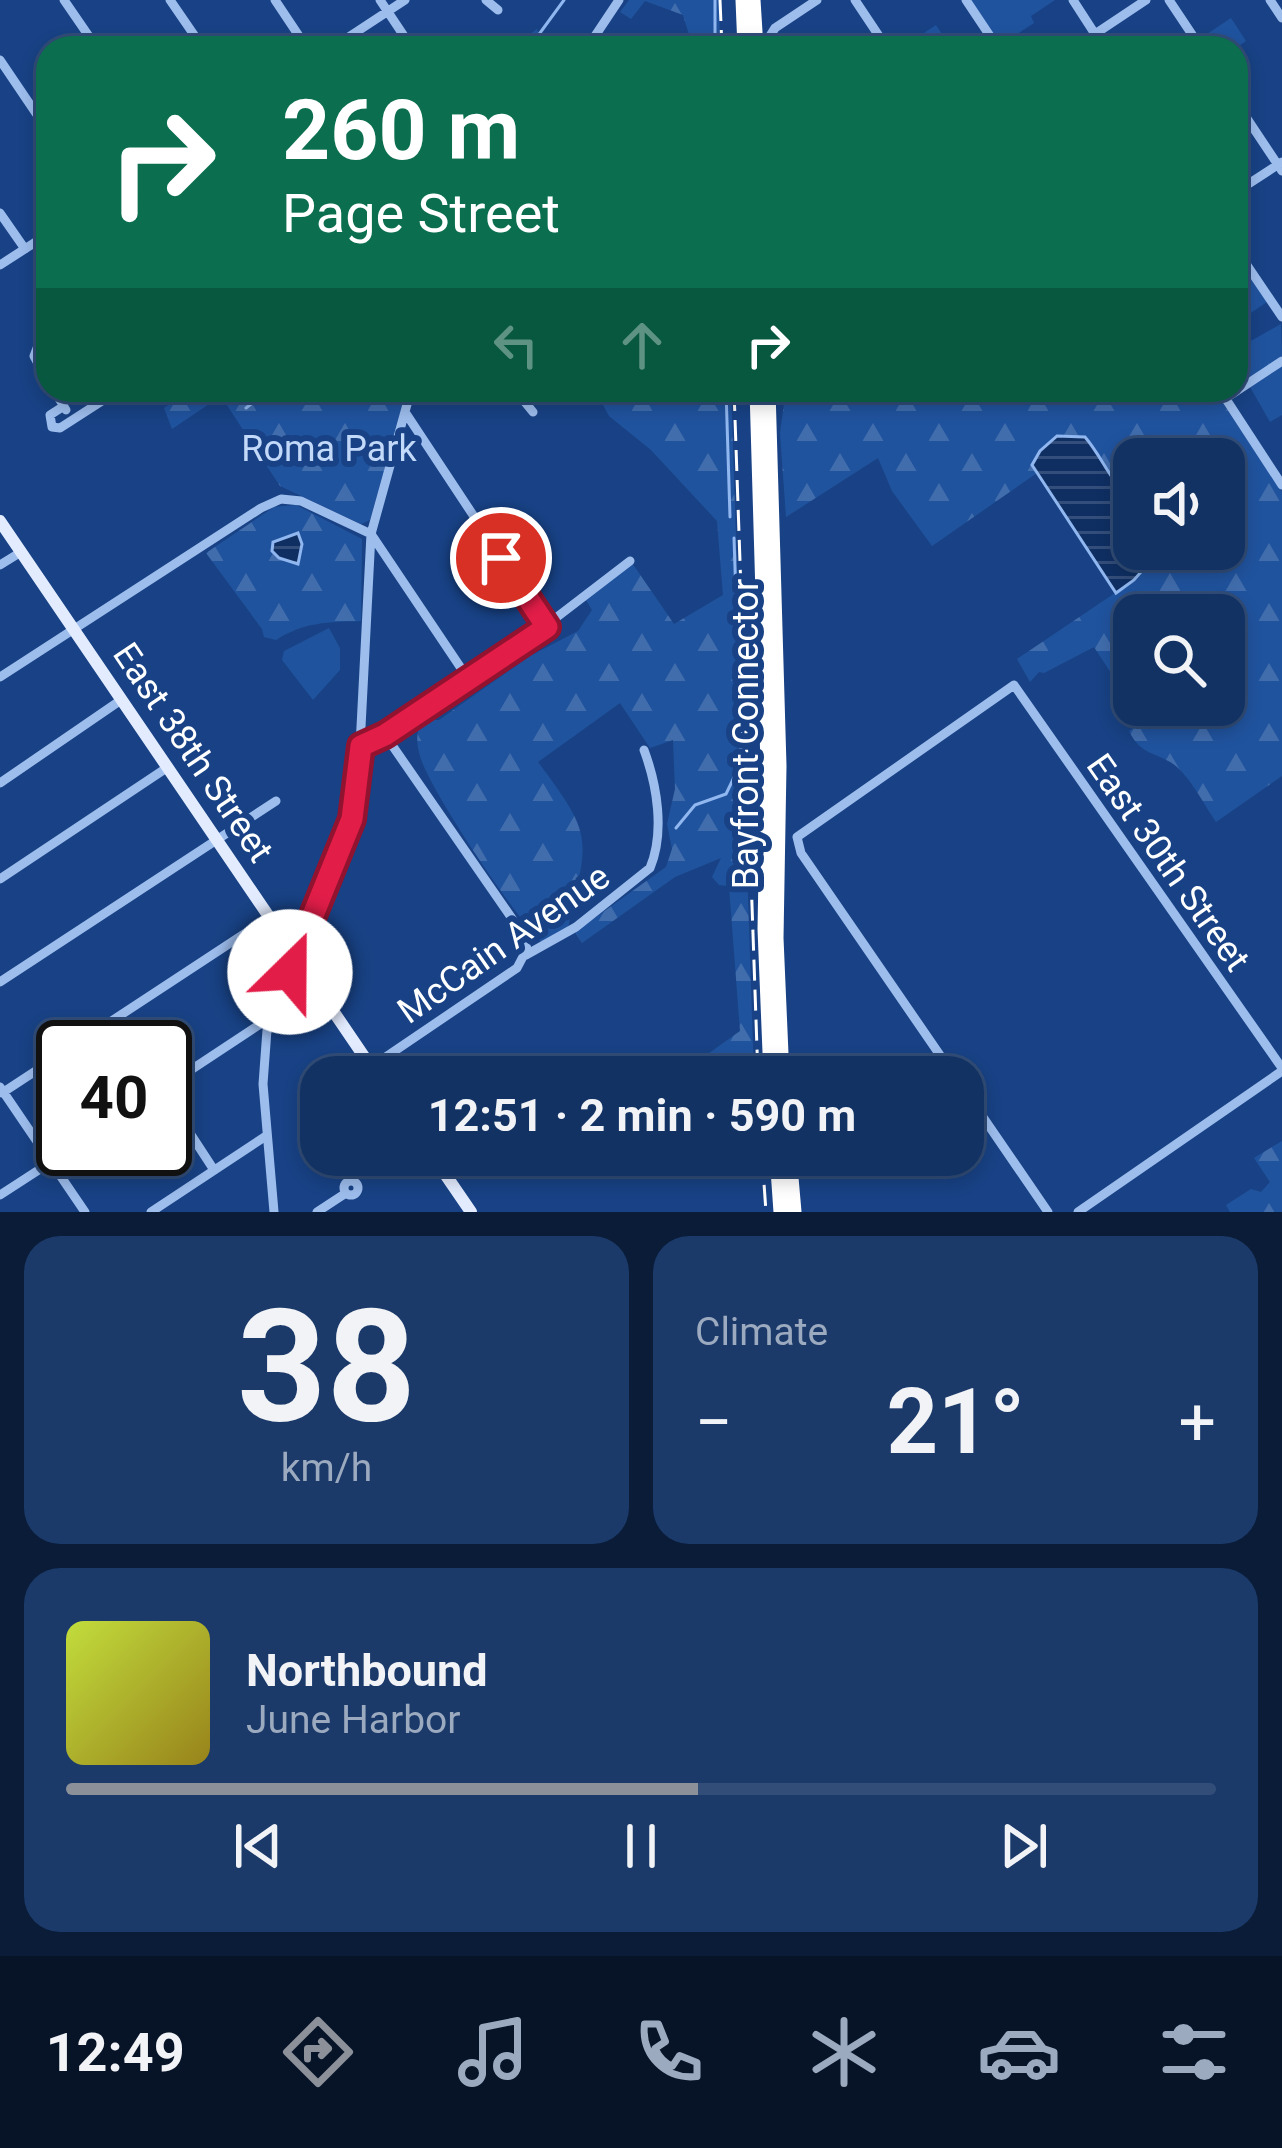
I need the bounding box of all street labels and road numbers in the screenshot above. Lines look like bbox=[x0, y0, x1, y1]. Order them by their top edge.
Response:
street label: Bayfront Connector bbox=[725, 579, 767, 889]
street label: East 38th Street bbox=[104, 635, 282, 870]
street label: East 30th Street bbox=[1078, 746, 1259, 979]
street label: McCain Avenue bbox=[390, 855, 617, 1032]

